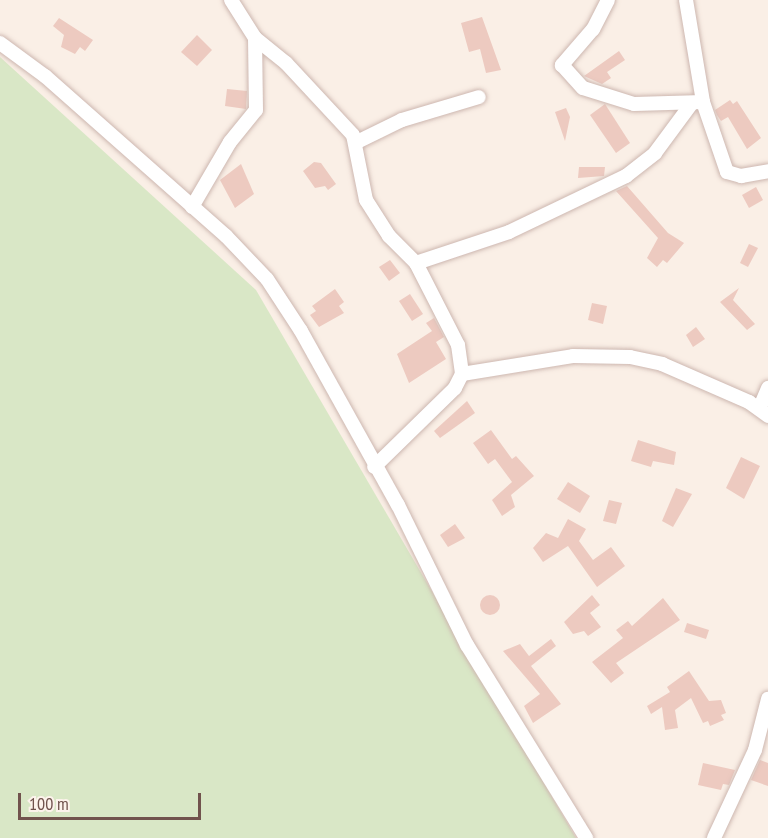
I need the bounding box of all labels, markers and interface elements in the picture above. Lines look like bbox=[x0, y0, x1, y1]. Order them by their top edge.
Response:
scale bar bbox=[21, 781, 204, 819]
text: 100 m bbox=[29, 792, 69, 815]

